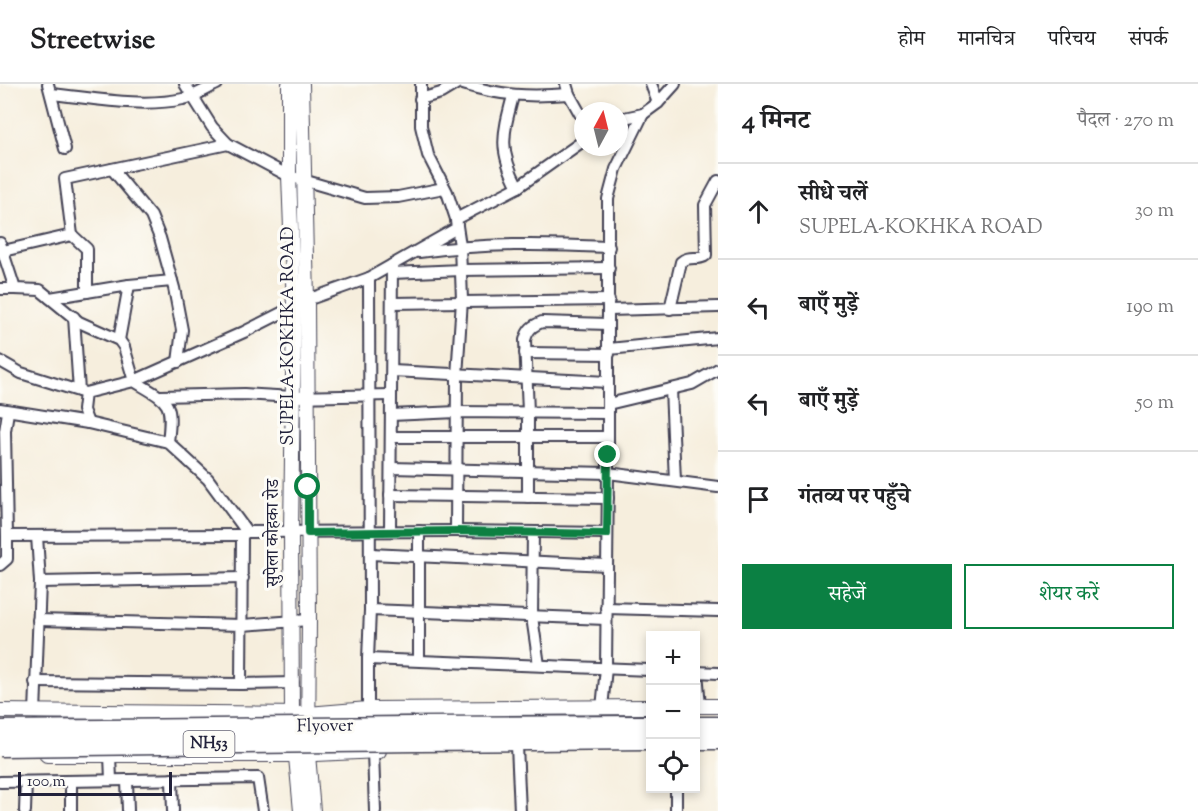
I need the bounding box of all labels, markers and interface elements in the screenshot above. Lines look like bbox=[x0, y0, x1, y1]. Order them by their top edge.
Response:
text: Streetwise bbox=[30, 21, 155, 61]
text: होम bbox=[898, 25, 925, 55]
text: मानचित्र bbox=[958, 25, 1015, 55]
text: परिचय bbox=[1048, 25, 1096, 55]
text: संपर्क bbox=[1129, 25, 1168, 55]
north arrow bbox=[574, 102, 628, 156]
text: 4 मिनट bbox=[742, 103, 810, 140]
text: पैदल · 270 m bbox=[1077, 107, 1174, 136]
text: सीधे चलें bbox=[799, 179, 868, 211]
icon: ahead bbox=[742, 195, 775, 228]
text: 30 m bbox=[1135, 197, 1174, 226]
text: SUPELA-KOKHKA ROAD bbox=[799, 214, 1043, 243]
street label: SUPELA-KOKHKA ROAD bbox=[276, 226, 302, 446]
text: बाएँ मुड़ें bbox=[799, 290, 858, 322]
icon: left bbox=[742, 291, 775, 324]
text: 190 m bbox=[1126, 293, 1174, 322]
text: बाएँ मुड़ें bbox=[799, 386, 858, 418]
icon: left bbox=[742, 387, 775, 420]
text: 50 m bbox=[1136, 389, 1174, 418]
route end bbox=[594, 441, 620, 467]
route start bbox=[294, 473, 320, 499]
street label: सुपेला कोहका रोड bbox=[261, 477, 287, 588]
text: गंतव्य पर पहुँचे bbox=[799, 482, 910, 514]
icon: arrive bbox=[742, 483, 775, 516]
button: सहेजें bbox=[742, 564, 952, 629]
button: शेयर करें bbox=[964, 564, 1174, 629]
map controls bbox=[646, 631, 700, 793]
button: + bbox=[646, 631, 700, 685]
button: − bbox=[646, 685, 700, 739]
street label: Flyover bbox=[296, 714, 354, 740]
road number: NH53 bbox=[184, 731, 234, 757]
button: locate bbox=[646, 739, 700, 793]
scale bar bbox=[18, 769, 172, 796]
text: 100 m bbox=[27, 771, 66, 794]

